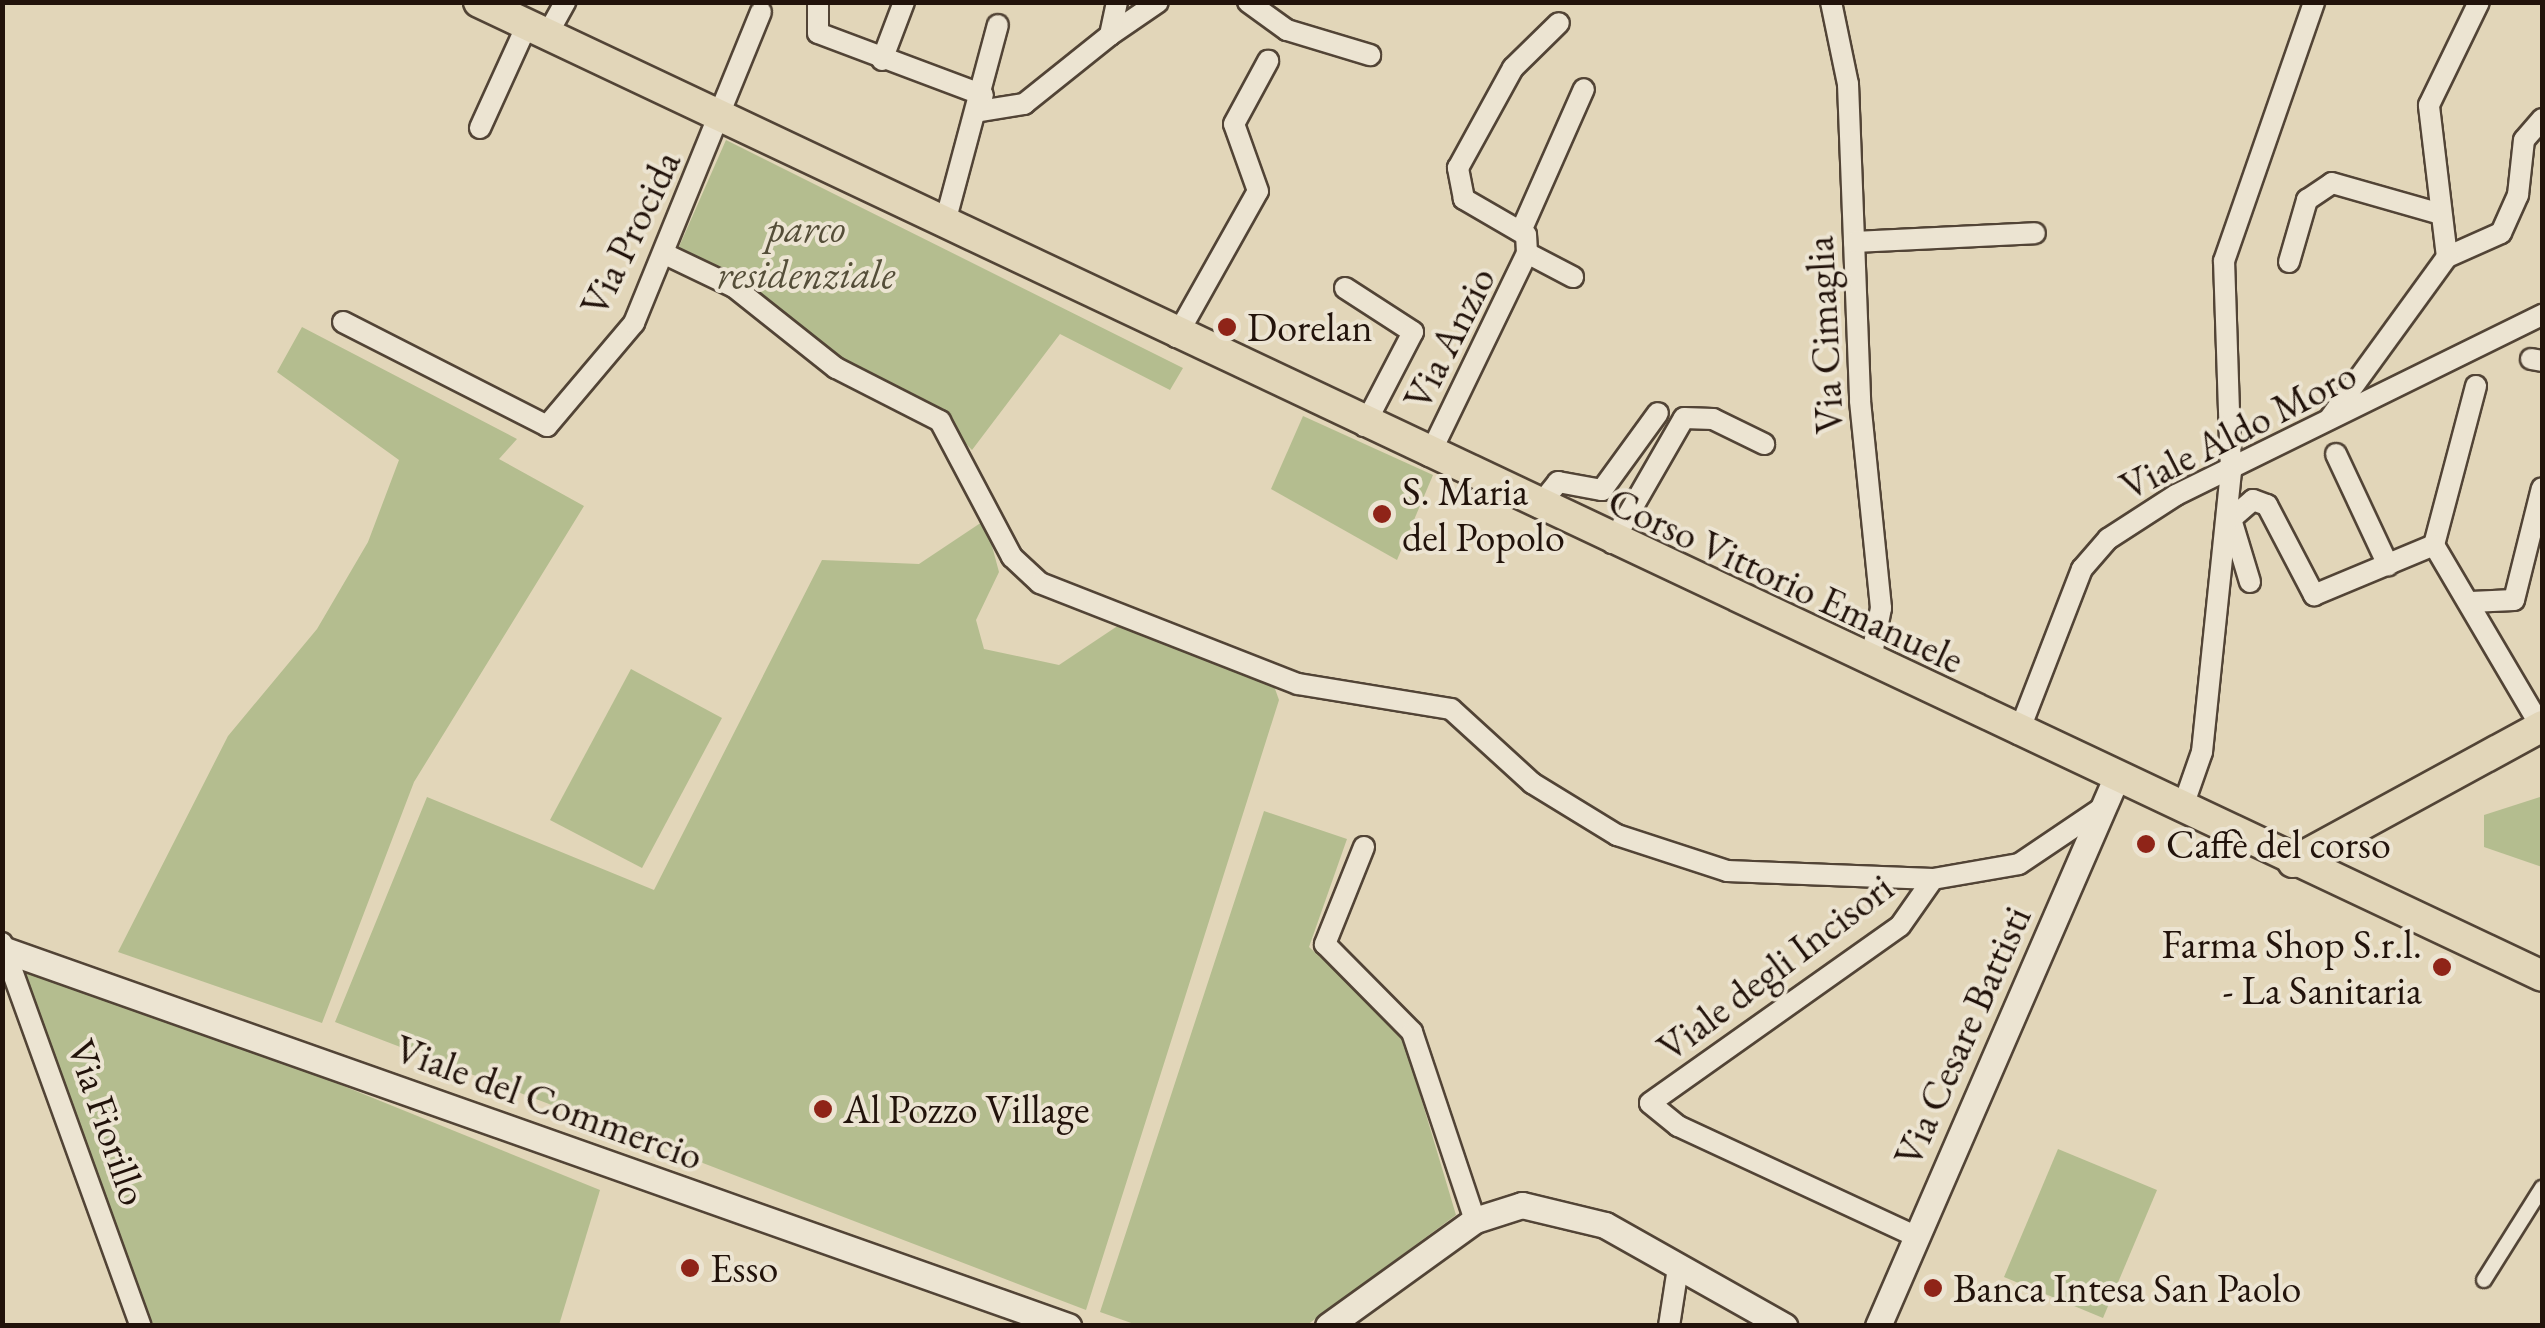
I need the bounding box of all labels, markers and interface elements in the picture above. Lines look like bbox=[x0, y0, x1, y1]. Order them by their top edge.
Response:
street label: Via Procida bbox=[570, 143, 690, 323]
park label: parco residenziale bbox=[717, 204, 895, 298]
street label: Via Cimaglia bbox=[1795, 235, 1853, 435]
street label: Via Anzio bbox=[1393, 259, 1505, 417]
place label: Dorelan bbox=[1247, 303, 1373, 351]
marker: Dorelan bbox=[1216, 316, 1238, 338]
street label: Viale Aldo Moro bbox=[2112, 350, 2364, 510]
place label: S. Maria del Popolo bbox=[1402, 467, 1565, 561]
street label: Corso Vittorio Emanuele bbox=[1601, 477, 1971, 683]
marker: S. Maria del Popolo bbox=[1371, 503, 1393, 525]
place label: Caffè del corso bbox=[2166, 820, 2391, 868]
marker: Caffè del corso bbox=[2135, 833, 2157, 855]
street label: Viale degli Incisori bbox=[1648, 863, 1902, 1071]
street label: Via Cesare Battisti bbox=[1883, 899, 2041, 1173]
place label: Farma Shop S.r.l. - La Sanitaria bbox=[2161, 920, 2422, 1014]
marker: Farma Shop S.r.l. - La Sanitaria bbox=[2431, 956, 2453, 978]
street label: Viale del Commercio bbox=[389, 1024, 709, 1180]
street label: Via Fiorillo bbox=[57, 1033, 159, 1211]
place label: Al Pozzo Village bbox=[843, 1085, 1090, 1133]
marker: Al Pozzo Village bbox=[812, 1098, 834, 1120]
place label: Esso bbox=[710, 1244, 778, 1292]
marker: Esso bbox=[679, 1257, 701, 1279]
place label: Banca Intesa San Paolo bbox=[1953, 1264, 2301, 1312]
marker: Banca Intesa San Paolo bbox=[1922, 1277, 1944, 1299]

